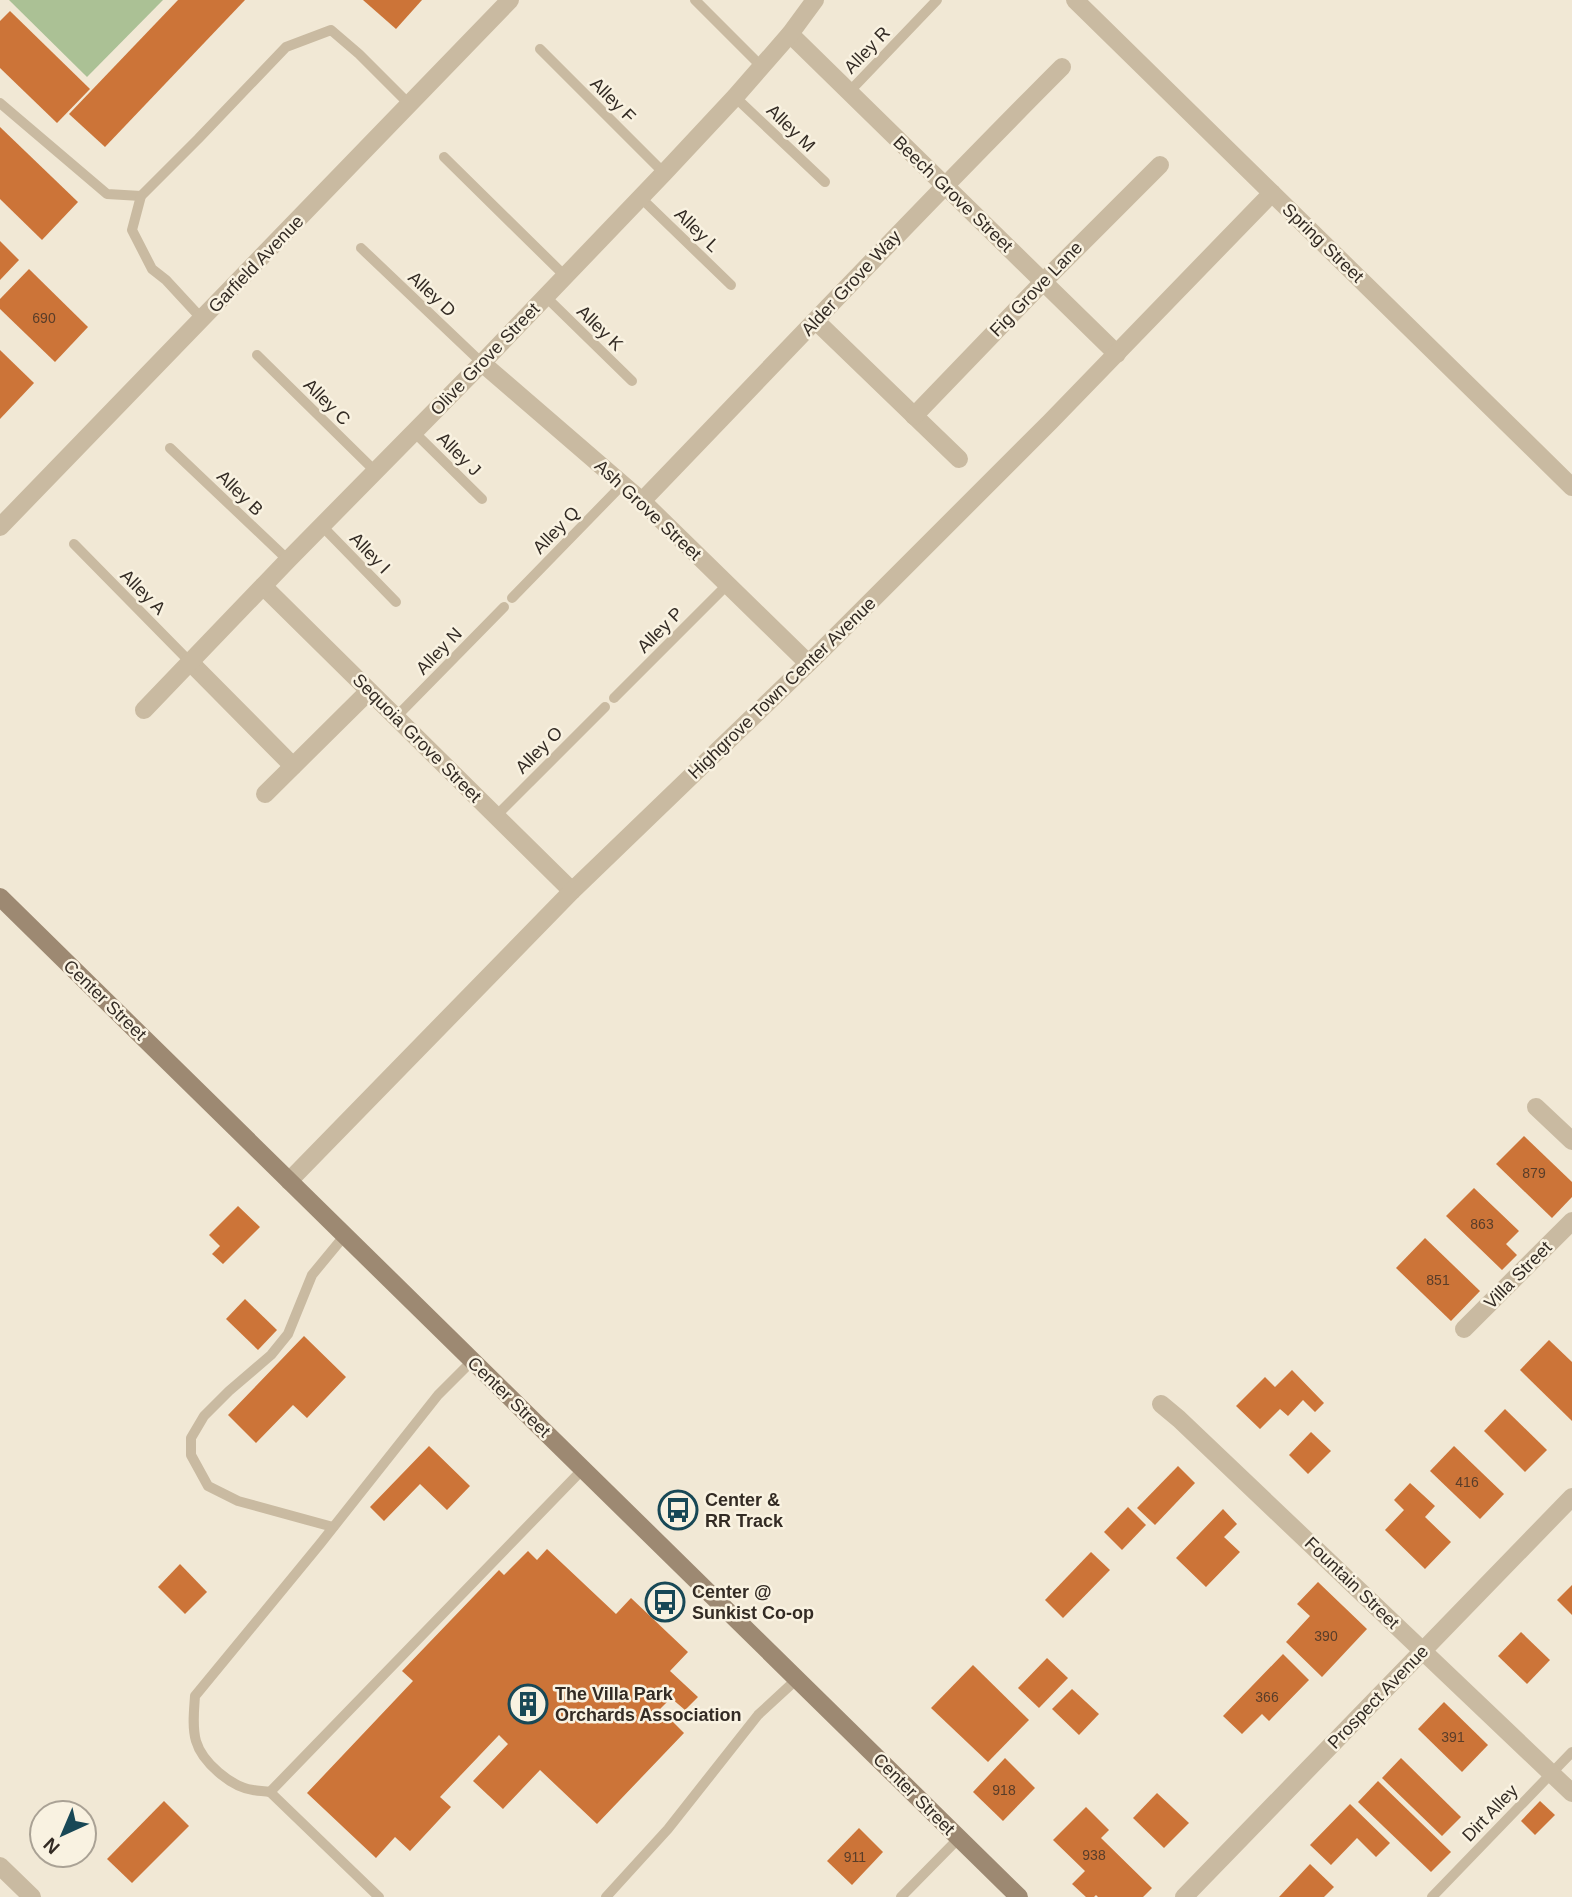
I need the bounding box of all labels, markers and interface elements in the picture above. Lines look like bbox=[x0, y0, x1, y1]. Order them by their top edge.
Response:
street label: Alley R bbox=[840, 23, 894, 77]
street label: Alley F bbox=[586, 73, 640, 127]
street label: Alley M bbox=[763, 100, 819, 156]
street label: Beech Grove Street bbox=[889, 132, 1017, 256]
street label: Spring Street bbox=[1278, 199, 1368, 287]
street label: Alley L bbox=[671, 204, 723, 256]
street label: Garfield Avenue bbox=[204, 211, 308, 317]
street label: Alder Grove Way bbox=[797, 226, 905, 340]
street label: Fig Grove Lane bbox=[986, 237, 1086, 341]
street label: Alley D bbox=[404, 267, 460, 321]
street label: Olive Grove Street bbox=[426, 299, 544, 419]
street label: Alley K bbox=[573, 301, 627, 355]
house number: 690 bbox=[32, 310, 56, 326]
street label: Alley C bbox=[300, 375, 354, 429]
street label: Alley J bbox=[433, 428, 485, 480]
street label: Ash Grove Street bbox=[591, 456, 705, 564]
street label: Alley B bbox=[213, 466, 267, 520]
street label: Alley Q bbox=[529, 502, 583, 558]
street label: Alley I bbox=[346, 528, 394, 578]
street label: Alley A bbox=[116, 565, 170, 619]
street label: Highgrove Town Center Avenue bbox=[684, 593, 880, 783]
street label: Alley P bbox=[633, 603, 687, 657]
street label: Alley N bbox=[412, 624, 466, 678]
street label: Sequoia Grove Street bbox=[349, 670, 485, 806]
street label: Alley O bbox=[511, 722, 567, 778]
street label: Center Street bbox=[60, 956, 150, 1044]
house number: 879 bbox=[1522, 1165, 1546, 1181]
house number: 863 bbox=[1470, 1216, 1494, 1232]
street label: Villa Street bbox=[1480, 1237, 1556, 1313]
house number: 851 bbox=[1426, 1272, 1450, 1288]
street label: Center Street bbox=[464, 1353, 554, 1441]
house number: 416 bbox=[1455, 1474, 1479, 1490]
bus stop icon: Center & RR Track bbox=[657, 1489, 699, 1531]
place label: Center & RR Track bbox=[705, 1490, 784, 1531]
street label: Fountain Street bbox=[1301, 1533, 1403, 1633]
bus stop icon: Center @ Sunkist Co-op bbox=[644, 1581, 686, 1623]
place label: Center @ Sunkist Co-op bbox=[692, 1582, 814, 1623]
house number: 390 bbox=[1314, 1628, 1338, 1644]
street label: Prospect Avenue bbox=[1324, 1641, 1432, 1753]
building icon: The Villa Park Orchards Association bbox=[507, 1683, 549, 1725]
place label: The Villa Park Orchards Association bbox=[555, 1684, 741, 1725]
house number: 366 bbox=[1255, 1689, 1279, 1705]
house number: 391 bbox=[1441, 1729, 1465, 1745]
street label: Center Street bbox=[869, 1749, 959, 1839]
street label: Dirt Alley bbox=[1458, 1781, 1522, 1845]
house number: 918 bbox=[992, 1782, 1016, 1798]
north arrow bbox=[28, 1799, 98, 1869]
text: N bbox=[39, 1834, 64, 1858]
house number: 938 bbox=[1082, 1847, 1106, 1863]
house number: 911 bbox=[844, 1849, 866, 1865]

